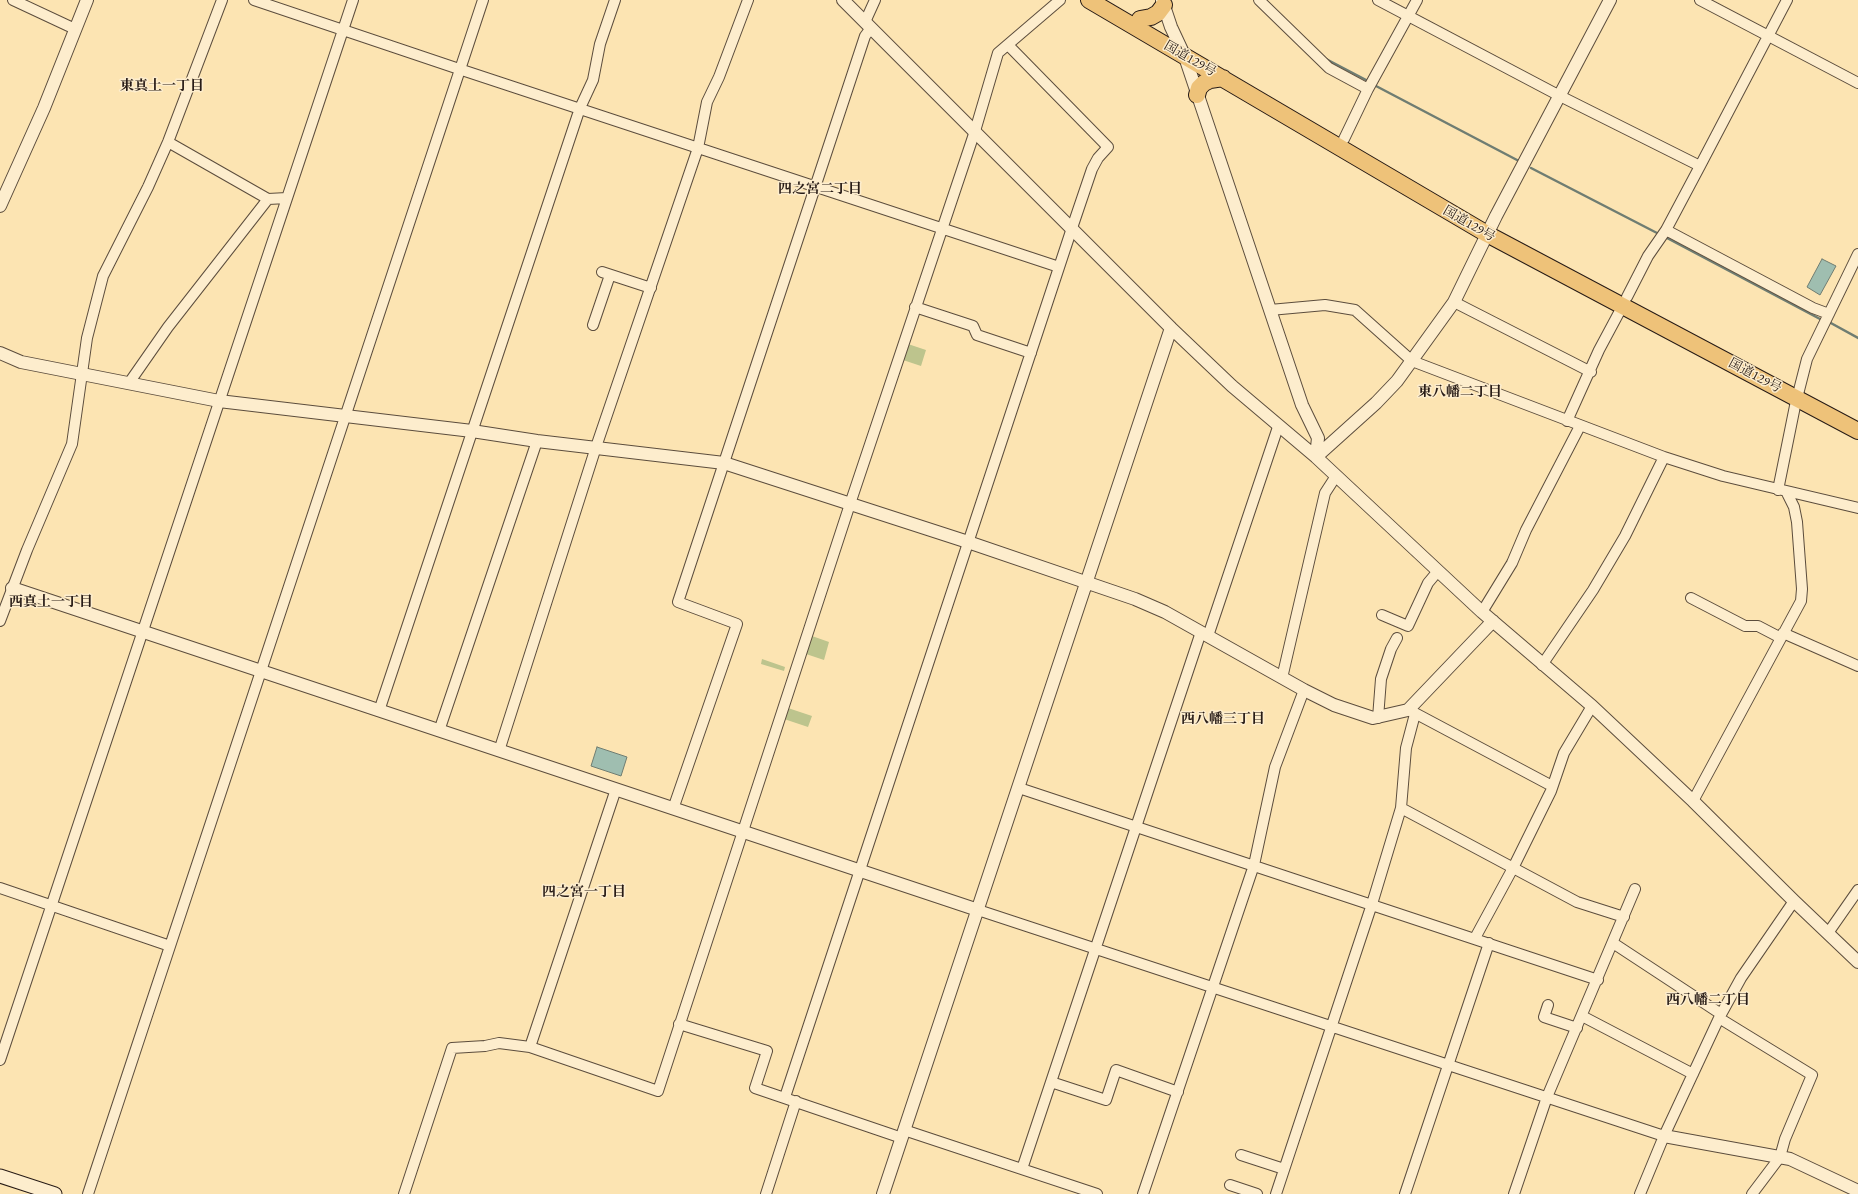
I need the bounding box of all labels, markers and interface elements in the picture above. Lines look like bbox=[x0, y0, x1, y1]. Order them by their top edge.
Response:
street label: 国道129号 bbox=[1161, 38, 1219, 80]
district label: 東真土一丁目 bbox=[120, 78, 204, 94]
district label: 四之宮二丁目 bbox=[778, 181, 862, 197]
street label: 国道129号 bbox=[1440, 203, 1498, 245]
street label: 国道129号 bbox=[1726, 356, 1784, 396]
district label: 東八幡二丁目 bbox=[1418, 384, 1502, 400]
district label: 西真土一丁目 bbox=[9, 594, 93, 610]
district label: 西八幡三丁目 bbox=[1181, 711, 1265, 727]
district label: 四之宮一丁目 bbox=[542, 884, 626, 900]
district label: 西八幡二丁目 bbox=[1666, 992, 1750, 1008]

